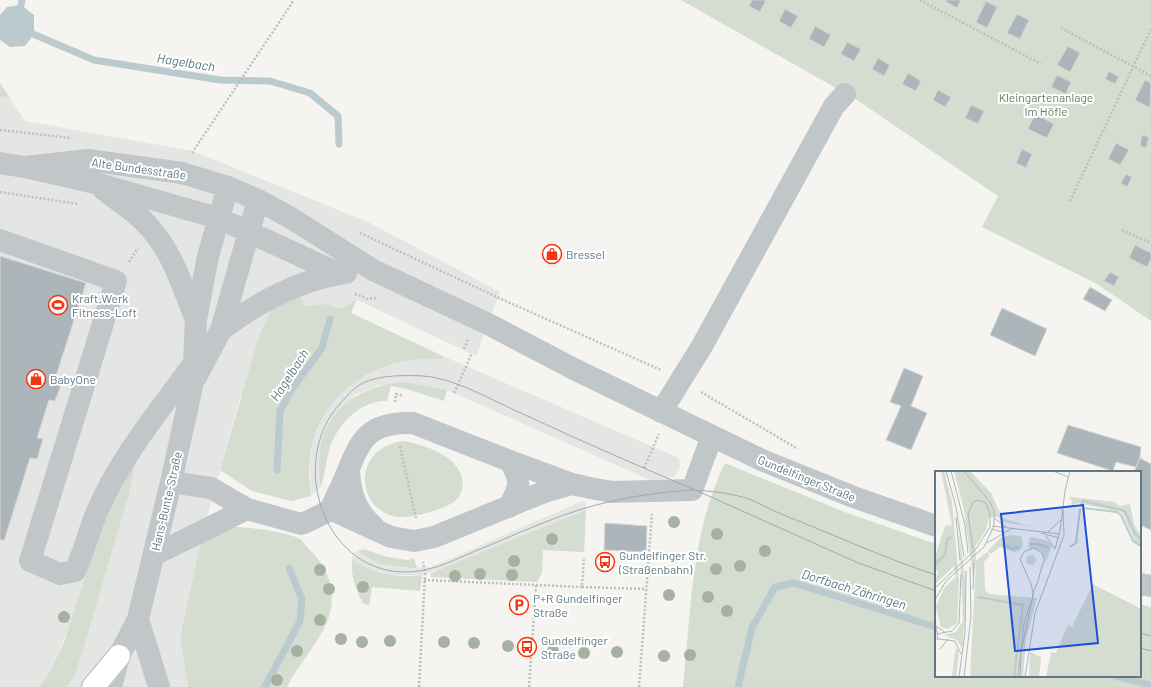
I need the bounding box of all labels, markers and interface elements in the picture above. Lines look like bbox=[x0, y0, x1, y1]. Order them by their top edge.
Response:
water label: Hagelbach bbox=[156, 50, 216, 75]
park label: Kleingartenanlage Im Höfle bbox=[999, 90, 1093, 118]
street label: Alte Bundesstraße bbox=[91, 154, 187, 182]
shop icon: Bressel bbox=[541, 243, 563, 265]
place label: Bressel bbox=[566, 247, 605, 261]
place label: Kraft.Werk Fitness-Loft bbox=[72, 291, 137, 319]
sports icon: Kraft.Werk Fitness-Loft bbox=[47, 294, 69, 316]
water label: Hagelbach bbox=[266, 346, 312, 404]
shop icon: BabyOne bbox=[25, 368, 47, 390]
place label: BabyOne bbox=[50, 372, 96, 386]
street label: Hans-Bunte-Straße bbox=[148, 450, 184, 552]
street label: Gundelfinger Straße bbox=[756, 452, 858, 504]
inset map bbox=[935, 471, 1141, 677]
place label: Gundelfinger Str. (Straßenbahn) bbox=[618, 548, 707, 576]
bus stop icon: Gundelfinger Str. (Straßenbahn) bbox=[594, 551, 616, 573]
water label: Dorfbach Zähringen bbox=[800, 565, 908, 613]
place label: P+R Gundelfinger Straße bbox=[533, 591, 623, 619]
parking icon: P+R Gundelfinger Straße bbox=[508, 594, 530, 616]
place label: Gundelfinger Straße bbox=[541, 633, 609, 661]
bus stop icon: Gundelfinger Straße bbox=[516, 636, 538, 658]

